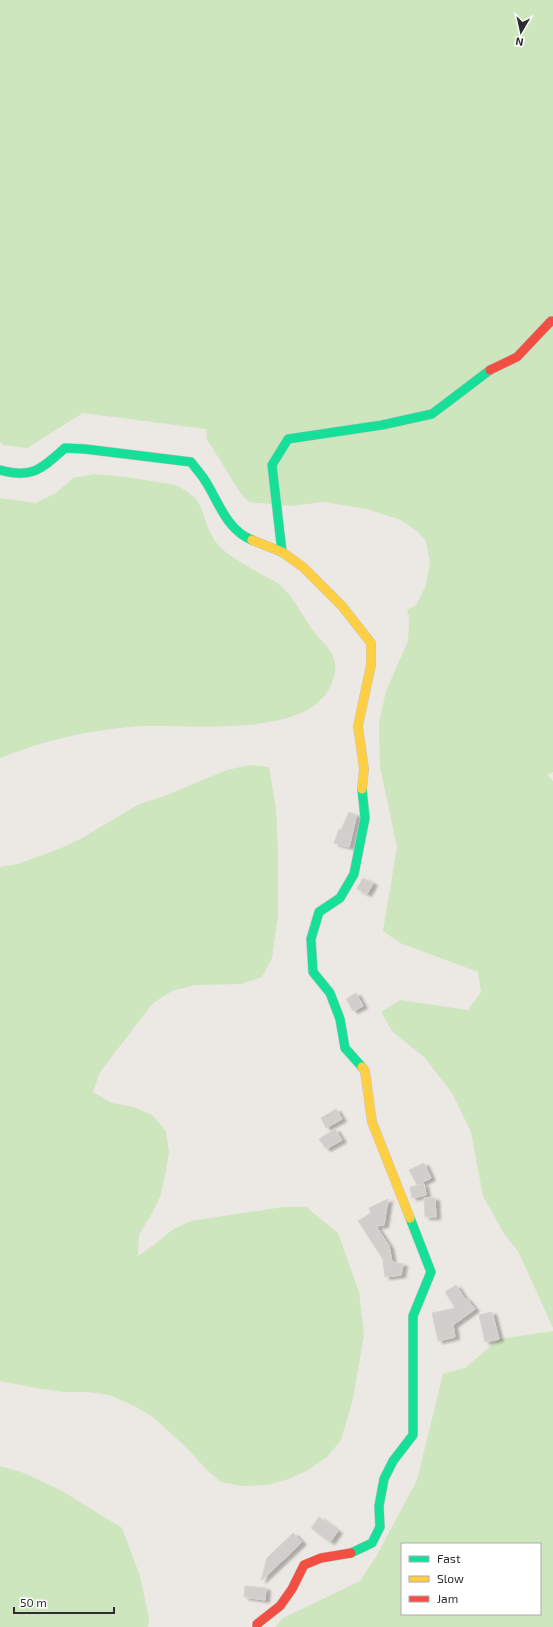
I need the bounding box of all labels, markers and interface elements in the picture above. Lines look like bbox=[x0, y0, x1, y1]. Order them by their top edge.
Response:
north arrow bbox=[501, 12, 541, 52]
text: N bbox=[514, 35, 524, 49]
legend bbox=[401, 1543, 541, 1615]
text: Fast bbox=[437, 1551, 461, 1565]
text: Slow bbox=[437, 1571, 464, 1585]
scale bar bbox=[14, 1589, 114, 1615]
text: Jam bbox=[437, 1591, 458, 1605]
text: 50 m bbox=[20, 1595, 47, 1609]

